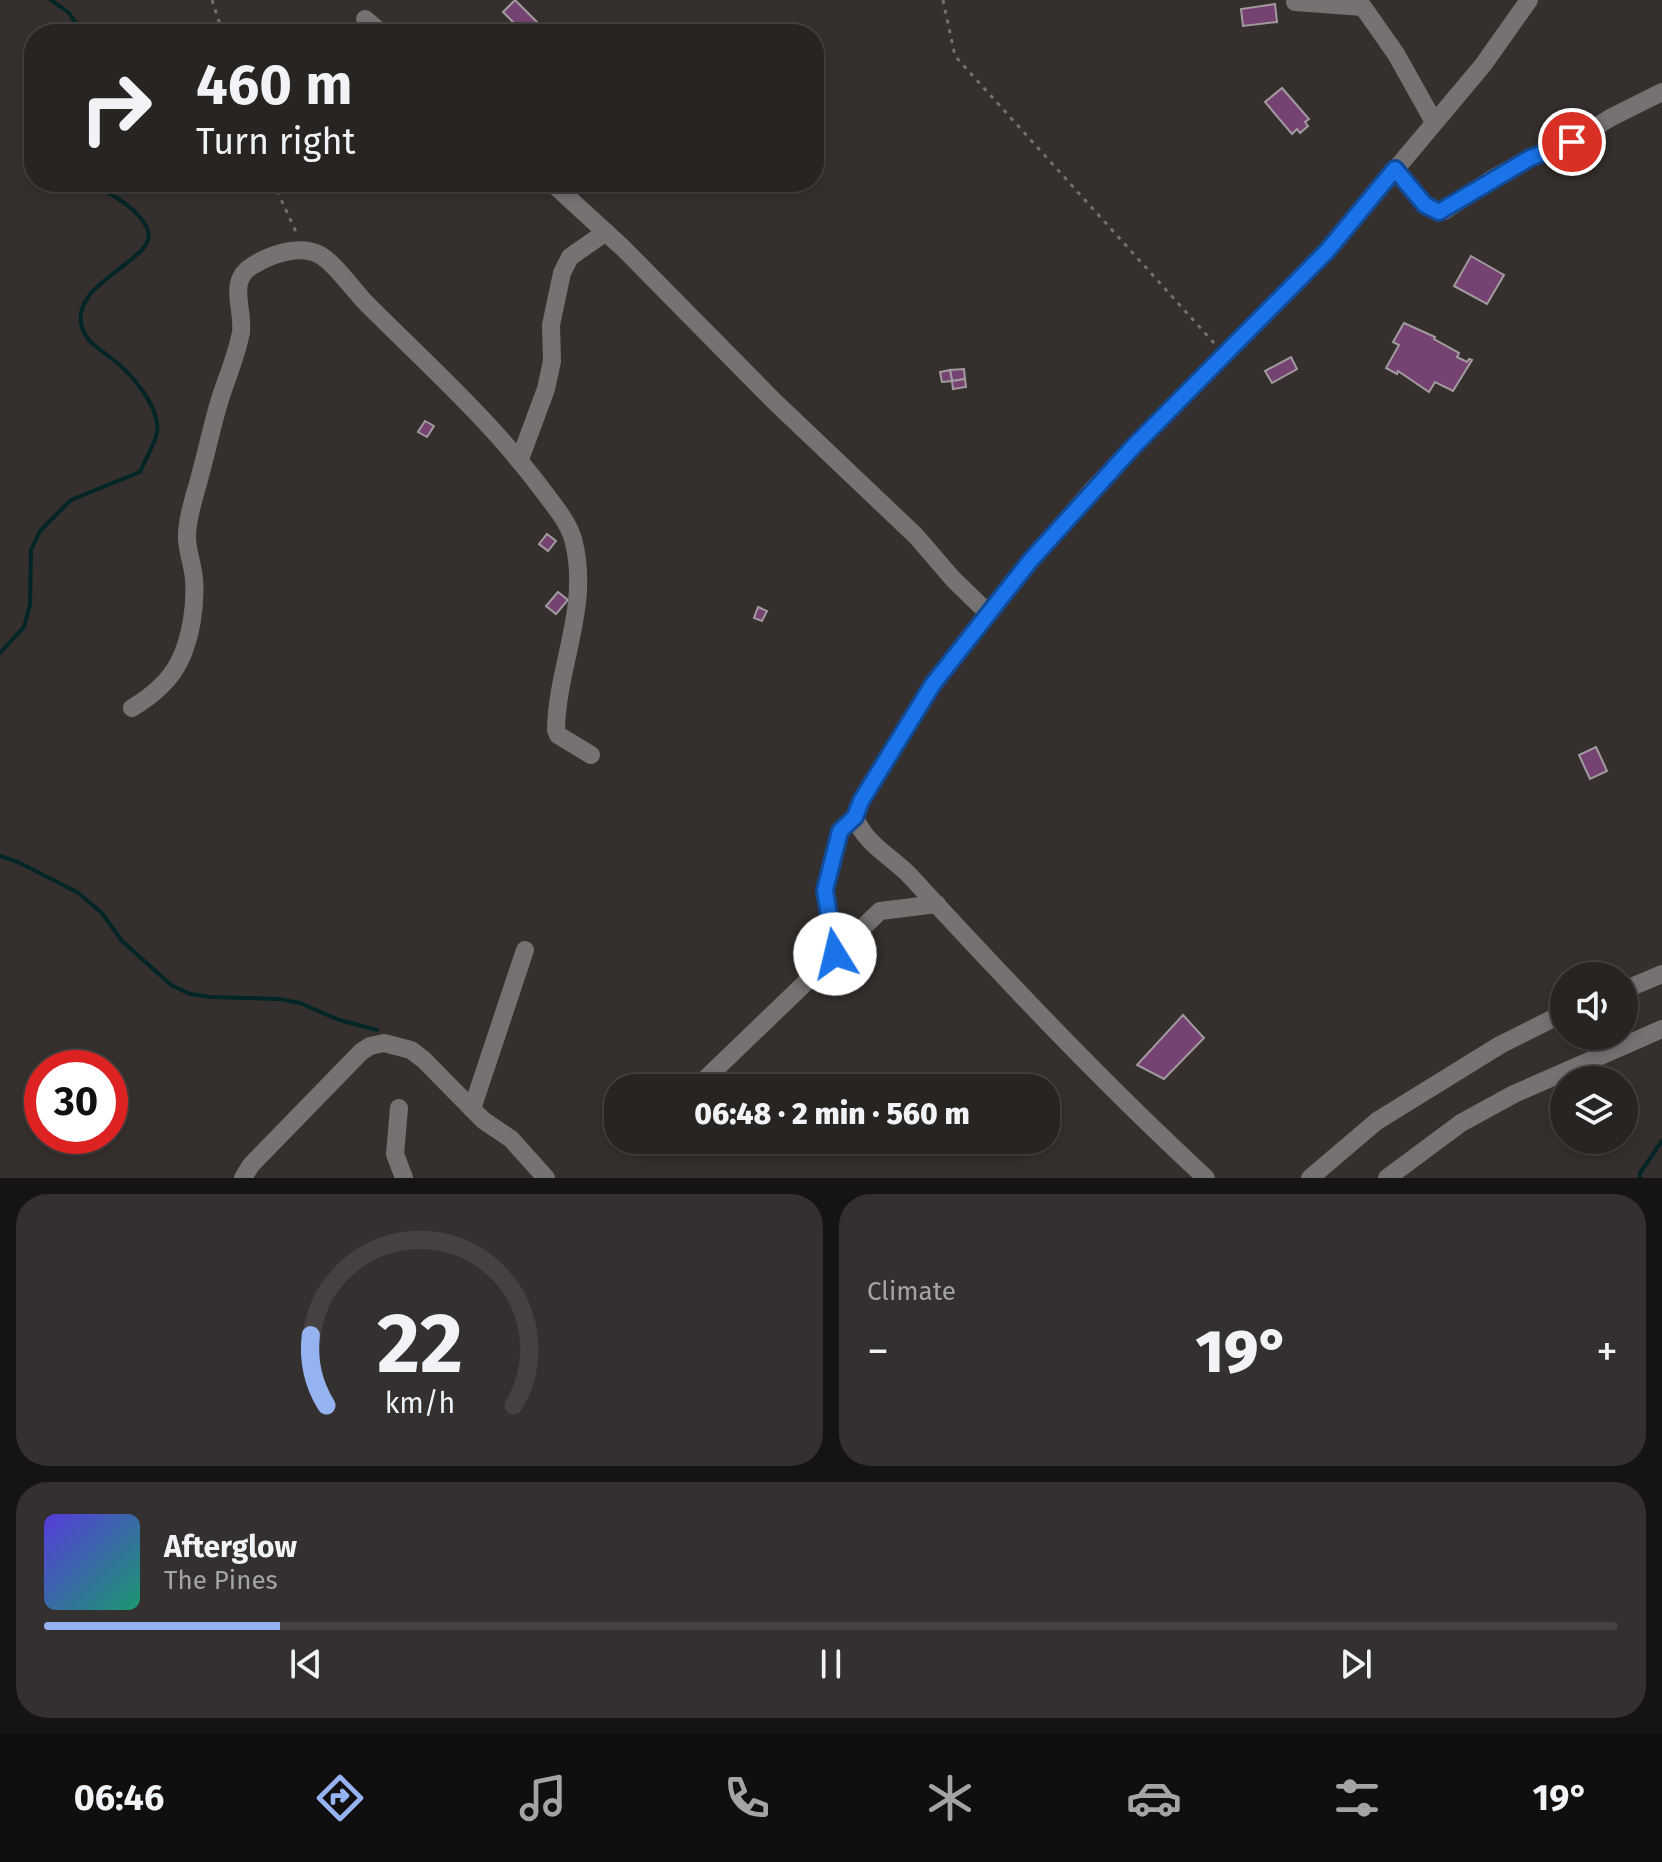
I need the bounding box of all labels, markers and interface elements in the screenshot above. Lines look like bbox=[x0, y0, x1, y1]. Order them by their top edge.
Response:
text: 460 m bbox=[196, 52, 353, 119]
icon: right bbox=[64, 56, 168, 160]
pin bbox=[1538, 108, 1606, 176]
text: Turn right bbox=[196, 120, 356, 164]
icon: arrive bbox=[1550, 120, 1594, 164]
position arrow bbox=[793, 912, 877, 996]
map controls bbox=[1550, 962, 1638, 1154]
button: sound bbox=[1550, 962, 1638, 1050]
speed limit sign: 30 bbox=[24, 1050, 128, 1154]
button: layers bbox=[1550, 1066, 1638, 1154]
text: 06:48 · 2 min · 560 m bbox=[694, 1096, 970, 1132]
text: Climate bbox=[867, 1276, 956, 1307]
text: 22 bbox=[376, 1294, 463, 1394]
text: 19° bbox=[1196, 1316, 1289, 1388]
text: − bbox=[867, 1325, 889, 1378]
text: + bbox=[1596, 1325, 1618, 1378]
text: km/h bbox=[384, 1386, 455, 1421]
text: Afterglow bbox=[164, 1529, 297, 1565]
text: The Pines bbox=[164, 1565, 278, 1596]
icon: previous bbox=[284, 1642, 328, 1686]
icon: pause bbox=[809, 1642, 853, 1686]
icon: next bbox=[1334, 1642, 1378, 1686]
icon: directions bbox=[312, 1770, 368, 1826]
icon: music bbox=[515, 1770, 571, 1826]
icon: phone bbox=[719, 1770, 775, 1826]
icon: climate bbox=[922, 1770, 978, 1826]
icon: car bbox=[1126, 1770, 1182, 1826]
icon: filters bbox=[1329, 1770, 1385, 1826]
text: 06:46 bbox=[74, 1776, 164, 1820]
text: 19° bbox=[1533, 1776, 1588, 1820]

